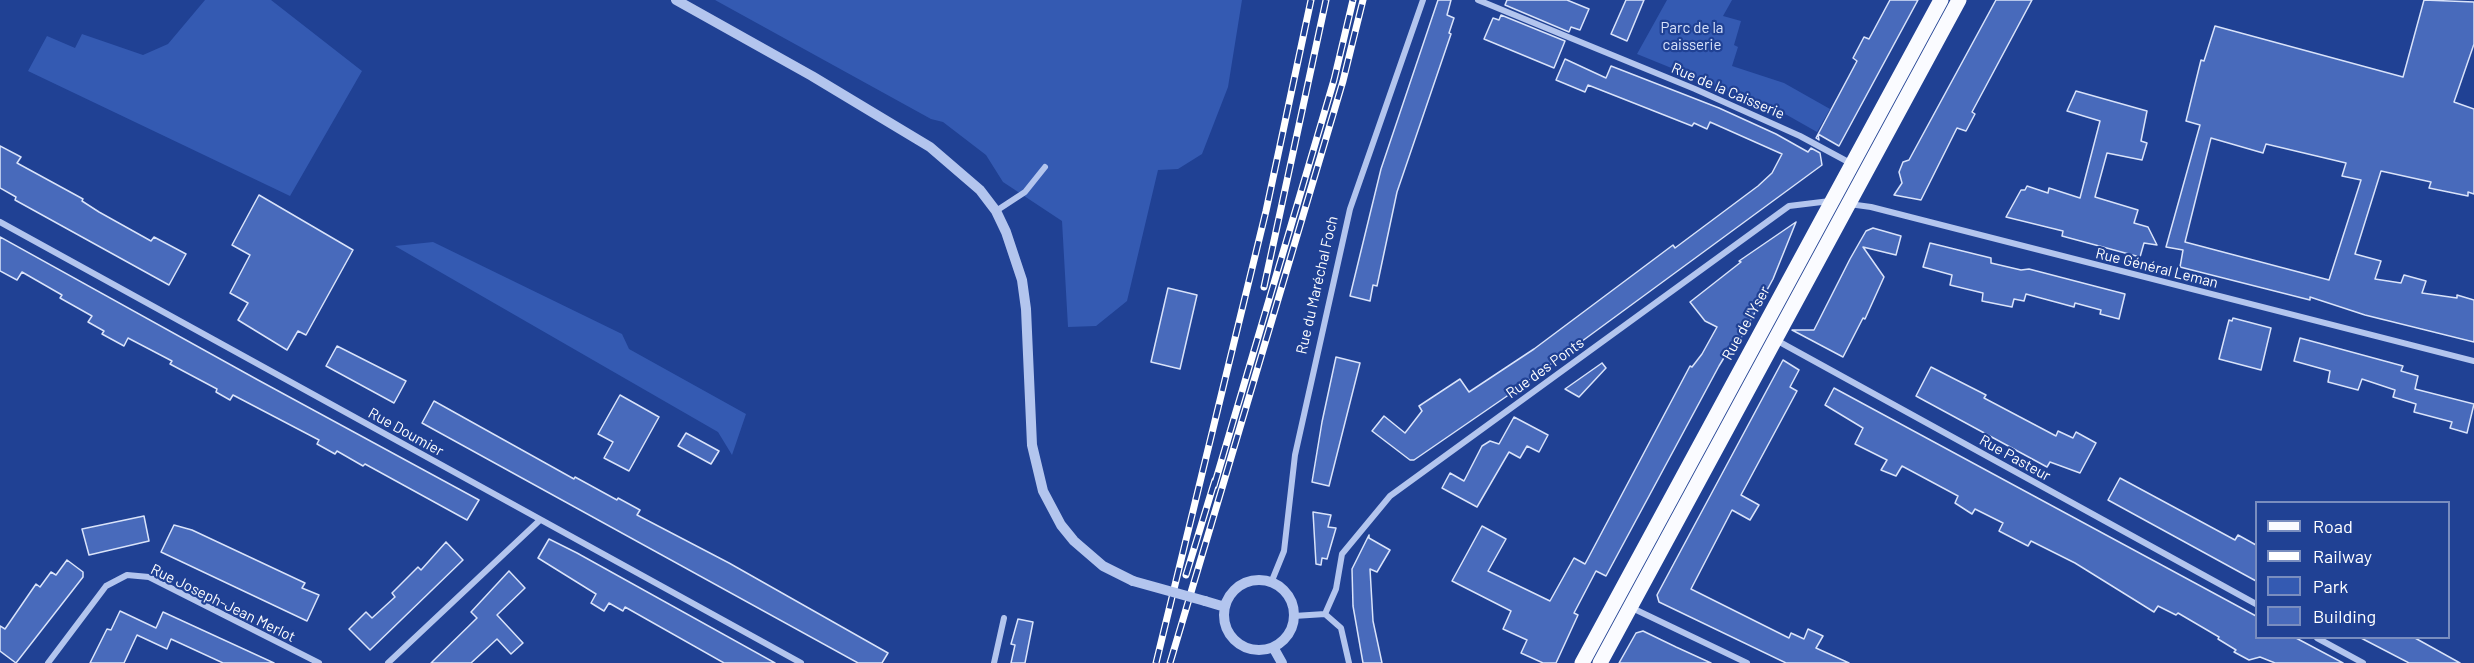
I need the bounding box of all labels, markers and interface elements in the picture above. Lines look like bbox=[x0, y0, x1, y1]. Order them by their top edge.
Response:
park label: Parc de la caisserie bbox=[1661, 19, 1723, 54]
street label: Rue de la Caisserie bbox=[1669, 59, 1787, 123]
street label: Rue du Maréchal Foch bbox=[1292, 214, 1342, 356]
street label: Rue Général Leman bbox=[2094, 244, 2220, 292]
street label: Rue de l'Yser bbox=[1718, 283, 1774, 363]
street label: Rue des Ponts bbox=[1502, 334, 1588, 402]
street label: Rue Doumier bbox=[365, 404, 447, 460]
street label: Rue Pasteur bbox=[1976, 431, 2054, 485]
legend bbox=[2255, 501, 2450, 639]
text: Road bbox=[2313, 515, 2353, 537]
text: Railway bbox=[2313, 545, 2372, 567]
street label: Rue Joseph-Jean Merlot bbox=[148, 560, 298, 646]
text: Park bbox=[2313, 575, 2348, 597]
text: Building bbox=[2313, 605, 2376, 627]

